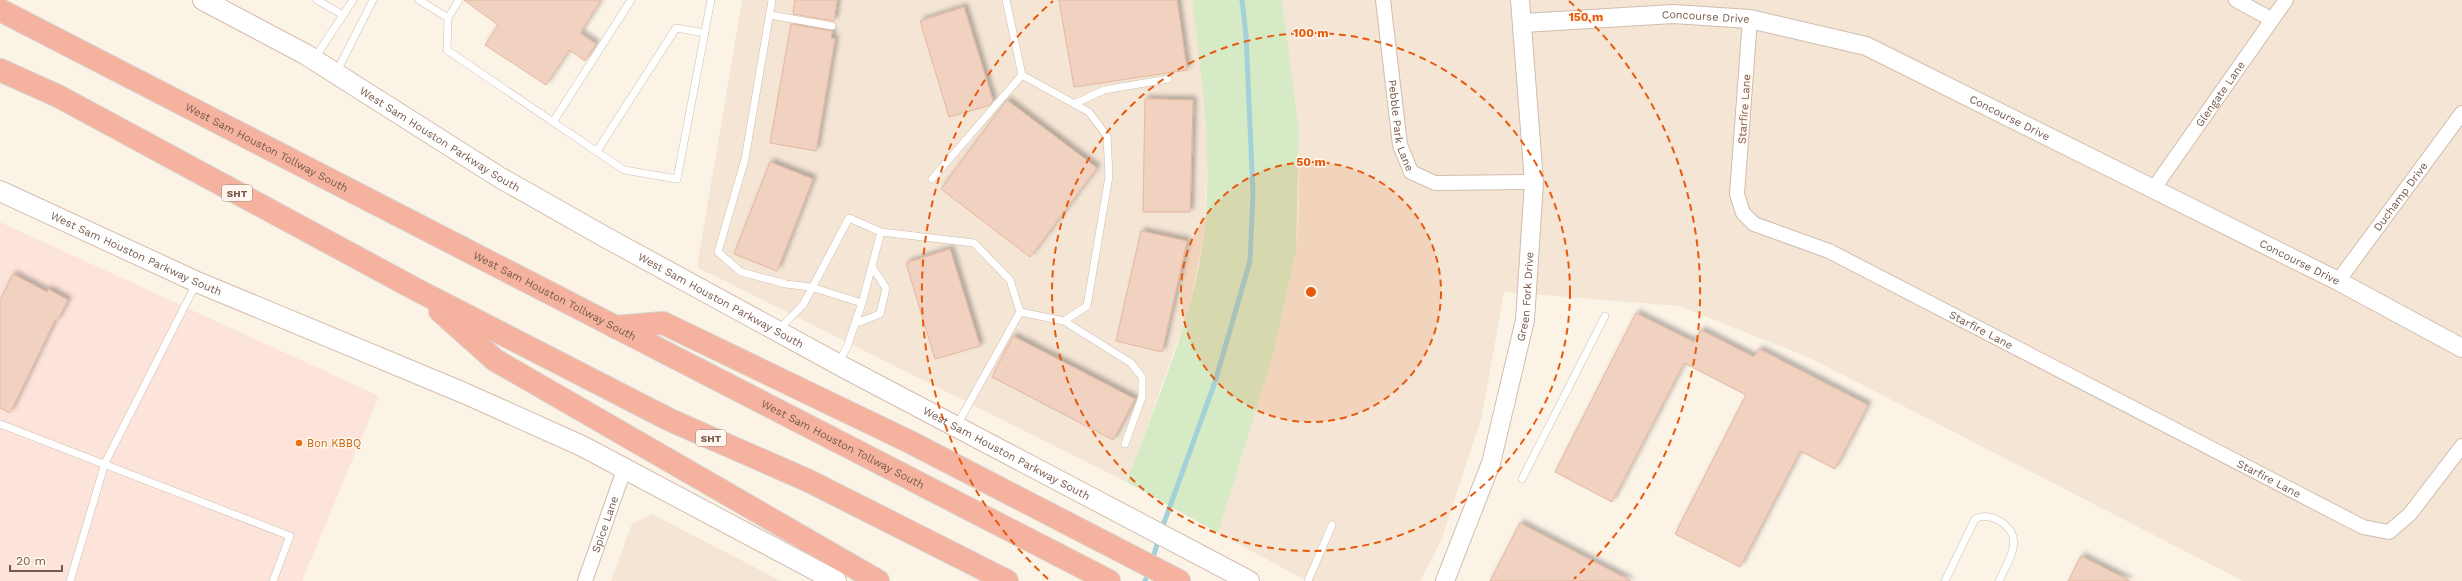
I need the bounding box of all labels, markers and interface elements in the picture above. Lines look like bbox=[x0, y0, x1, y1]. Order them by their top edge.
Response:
street label: Concourse Drive bbox=[1661, 8, 1750, 26]
text: 150 m bbox=[1569, 10, 1603, 24]
text: 100 m bbox=[1293, 26, 1329, 40]
street label: Glengate Lane bbox=[2193, 59, 2248, 129]
street label: Starfire Lane bbox=[1736, 74, 1753, 144]
street label: Pebble Park Lane bbox=[1385, 79, 1416, 173]
street label: West Sam Houston Parkway South bbox=[357, 84, 522, 195]
street label: Concourse Drive bbox=[1967, 92, 2052, 143]
street label: West Sam Houston Tollway South bbox=[183, 100, 350, 195]
text: 50 m bbox=[1296, 155, 1326, 169]
street label: Duchamp Drive bbox=[2371, 160, 2430, 234]
road number: SHT bbox=[222, 185, 252, 201]
street label: West Sam Houston Parkway South bbox=[48, 209, 224, 299]
street label: Concourse Drive bbox=[2257, 237, 2342, 288]
street label: West Sam Houston Tollway South bbox=[471, 249, 638, 343]
street label: West Sam Houston Parkway South bbox=[636, 250, 806, 351]
street label: Green Fork Drive bbox=[1514, 251, 1536, 343]
centre of rings bbox=[1304, 285, 1318, 299]
street label: Starfire Lane bbox=[1947, 308, 2015, 352]
street label: West Sam Houston Tollway South bbox=[759, 397, 926, 492]
street label: West Sam Houston Parkway South bbox=[921, 404, 1092, 503]
road number: SHT bbox=[696, 430, 726, 446]
place label: Bon KBBQ bbox=[307, 437, 361, 450]
marker: Bon KBBQ bbox=[294, 438, 304, 448]
street label: Starfire Lane bbox=[2235, 457, 2303, 501]
street label: Spice Lane bbox=[589, 495, 621, 555]
scale bar bbox=[10, 547, 62, 573]
text: 20 m bbox=[16, 554, 46, 568]

